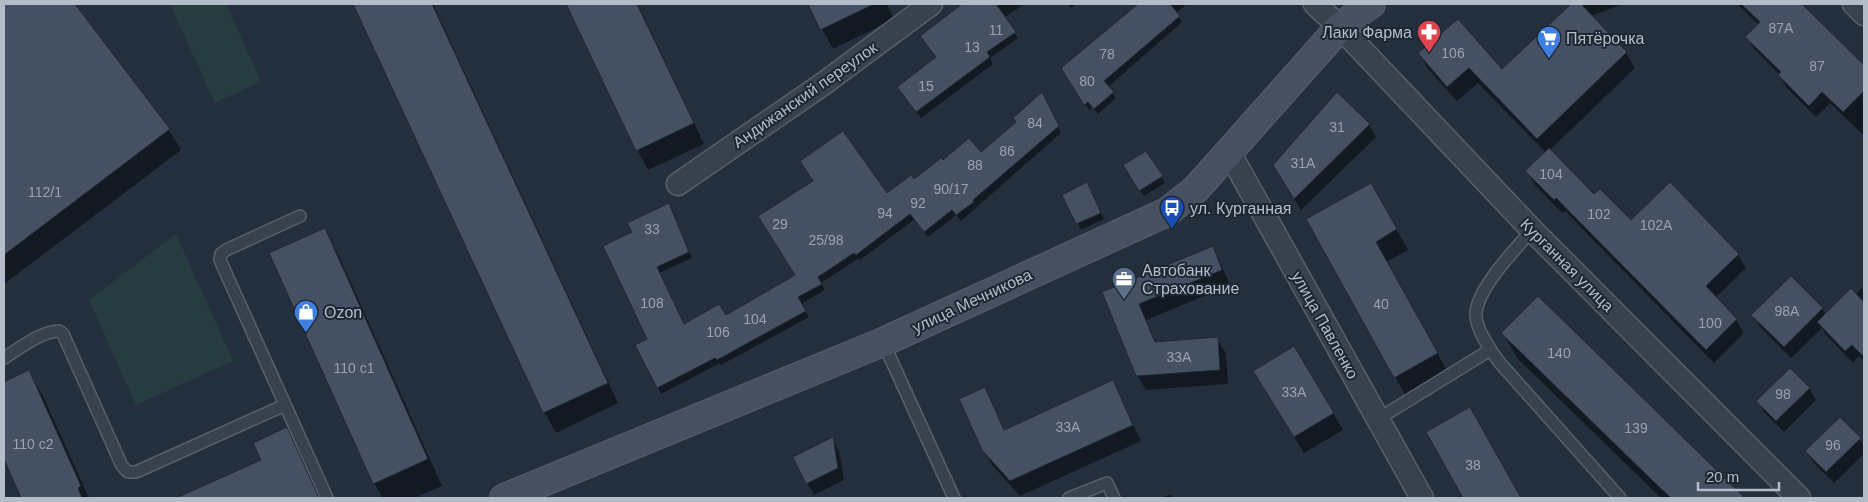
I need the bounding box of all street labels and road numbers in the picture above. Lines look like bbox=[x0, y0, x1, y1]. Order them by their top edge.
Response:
street label: Андижанский переулок bbox=[730, 38, 881, 151]
street label: Курганная улица bbox=[1517, 215, 1617, 315]
street label: улица Мечникова bbox=[910, 266, 1034, 336]
street label: улица Павленко bbox=[1288, 268, 1362, 382]

